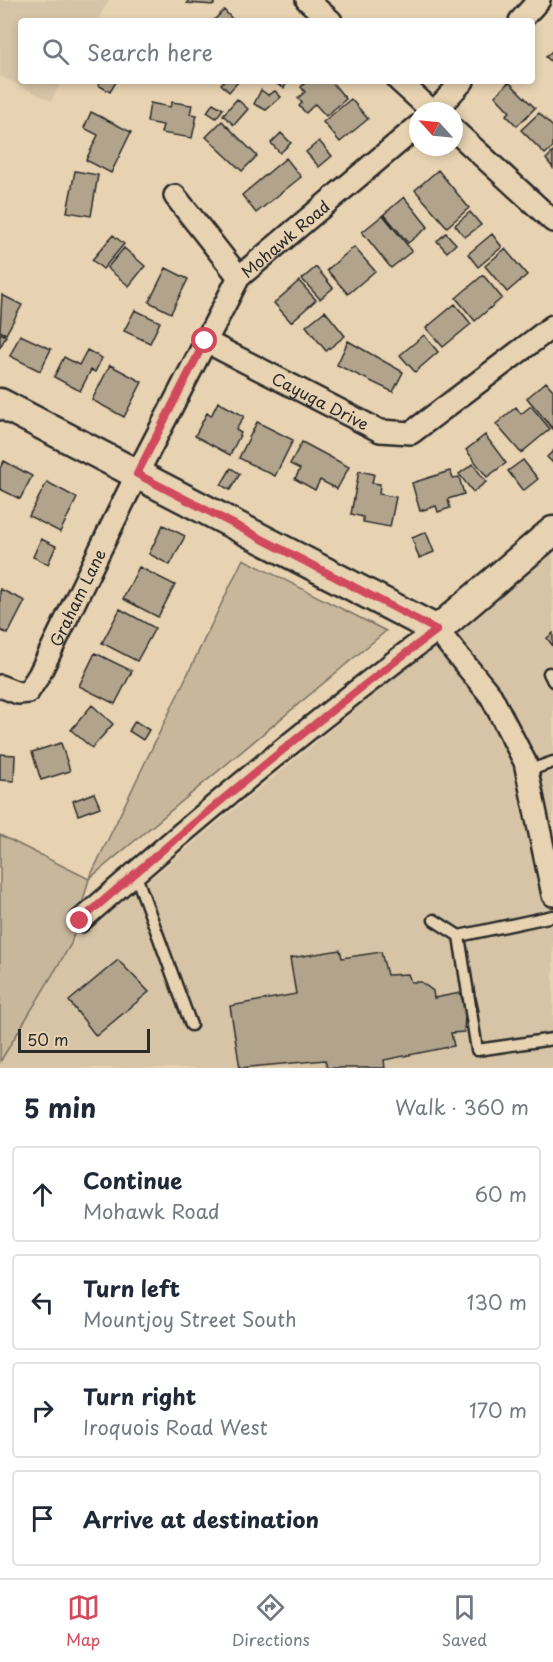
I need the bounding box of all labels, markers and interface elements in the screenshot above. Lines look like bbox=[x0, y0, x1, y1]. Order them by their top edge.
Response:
search box bbox=[18, 18, 535, 84]
icon: search bbox=[39, 35, 72, 68]
text: Search here bbox=[87, 35, 213, 68]
north arrow bbox=[409, 102, 463, 156]
street label: Mohawk Road bbox=[235, 194, 334, 283]
route start bbox=[191, 327, 217, 353]
street label: Cayuga Drive bbox=[268, 366, 373, 435]
street label: Graham Lane bbox=[43, 544, 111, 650]
route end bbox=[66, 907, 92, 933]
scale bar bbox=[18, 1026, 150, 1054]
text: 50 m bbox=[27, 1027, 68, 1051]
text: 5 min bbox=[24, 1088, 96, 1127]
text: Walk · 360 m bbox=[395, 1092, 529, 1122]
text: Continue bbox=[83, 1163, 182, 1196]
icon: ahead bbox=[26, 1178, 59, 1211]
text: 60 m bbox=[475, 1179, 527, 1209]
text: Mohawk Road bbox=[83, 1196, 220, 1226]
text: Turn left bbox=[83, 1271, 180, 1304]
icon: left bbox=[26, 1286, 59, 1319]
text: 130 m bbox=[467, 1287, 527, 1317]
text: Mountjoy Street South bbox=[83, 1304, 297, 1334]
text: Turn right bbox=[83, 1379, 196, 1412]
icon: right bbox=[26, 1394, 59, 1427]
text: 170 m bbox=[469, 1395, 527, 1425]
text: Iroquois Road West bbox=[83, 1412, 268, 1442]
icon: arrive bbox=[26, 1502, 59, 1535]
text: Arrive at destination bbox=[83, 1502, 319, 1535]
tab: Map bbox=[66, 1591, 100, 1651]
tab: Directions bbox=[232, 1591, 310, 1651]
tab: Saved bbox=[442, 1591, 487, 1651]

